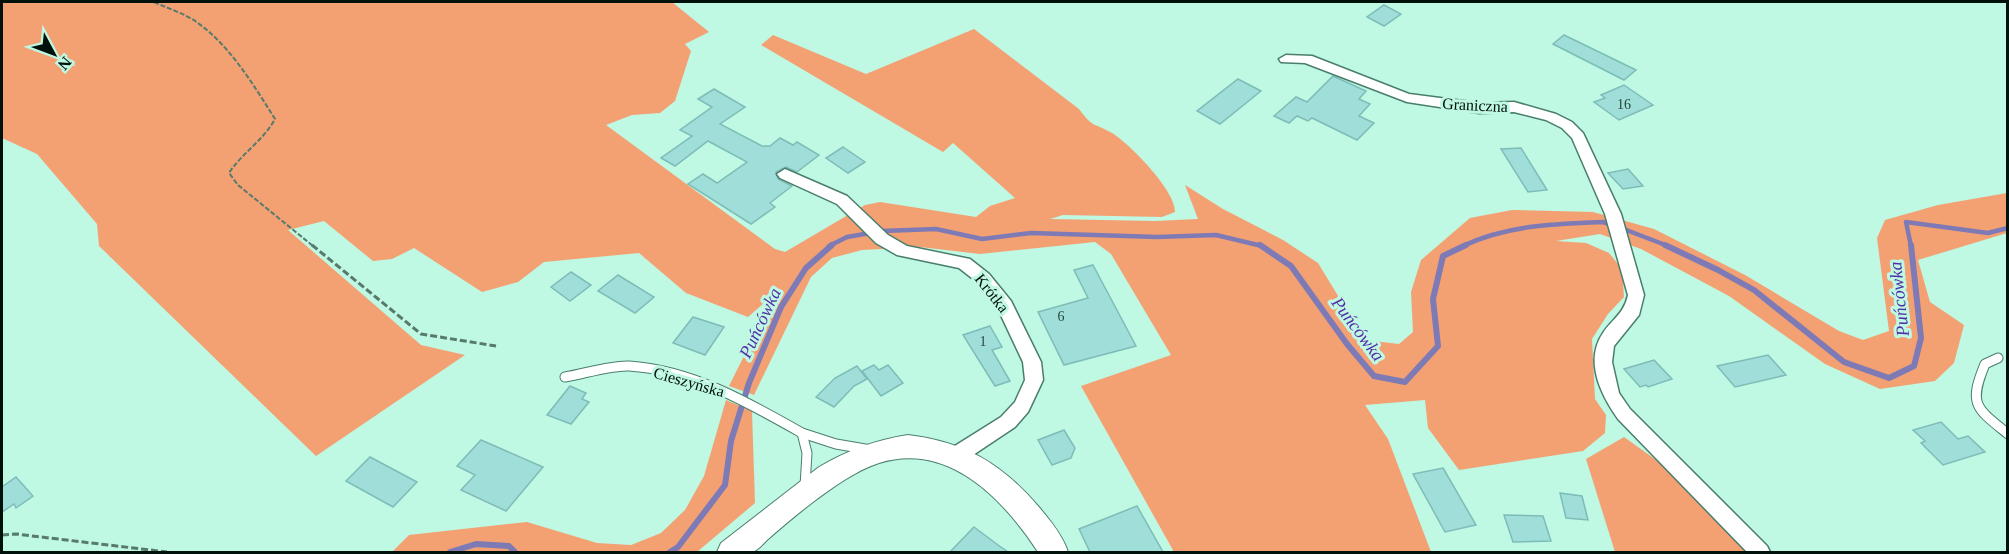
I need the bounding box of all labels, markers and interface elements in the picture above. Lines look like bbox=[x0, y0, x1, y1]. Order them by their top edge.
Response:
north arrow bbox=[24, 24, 84, 84]
text: N bbox=[54, 54, 75, 74]
street label: Graniczna bbox=[1442, 95, 1508, 115]
house number: 16 bbox=[1617, 97, 1631, 112]
water label: Puńcówka bbox=[1885, 261, 1913, 338]
street label: Krótka bbox=[972, 270, 1012, 316]
water label: Puńcówka bbox=[735, 285, 785, 362]
water label: Puńcówka bbox=[1327, 292, 1389, 365]
house number: 6 bbox=[1058, 309, 1065, 324]
house number: 1 bbox=[980, 334, 987, 349]
street label: Cieszyńska bbox=[651, 364, 726, 401]

